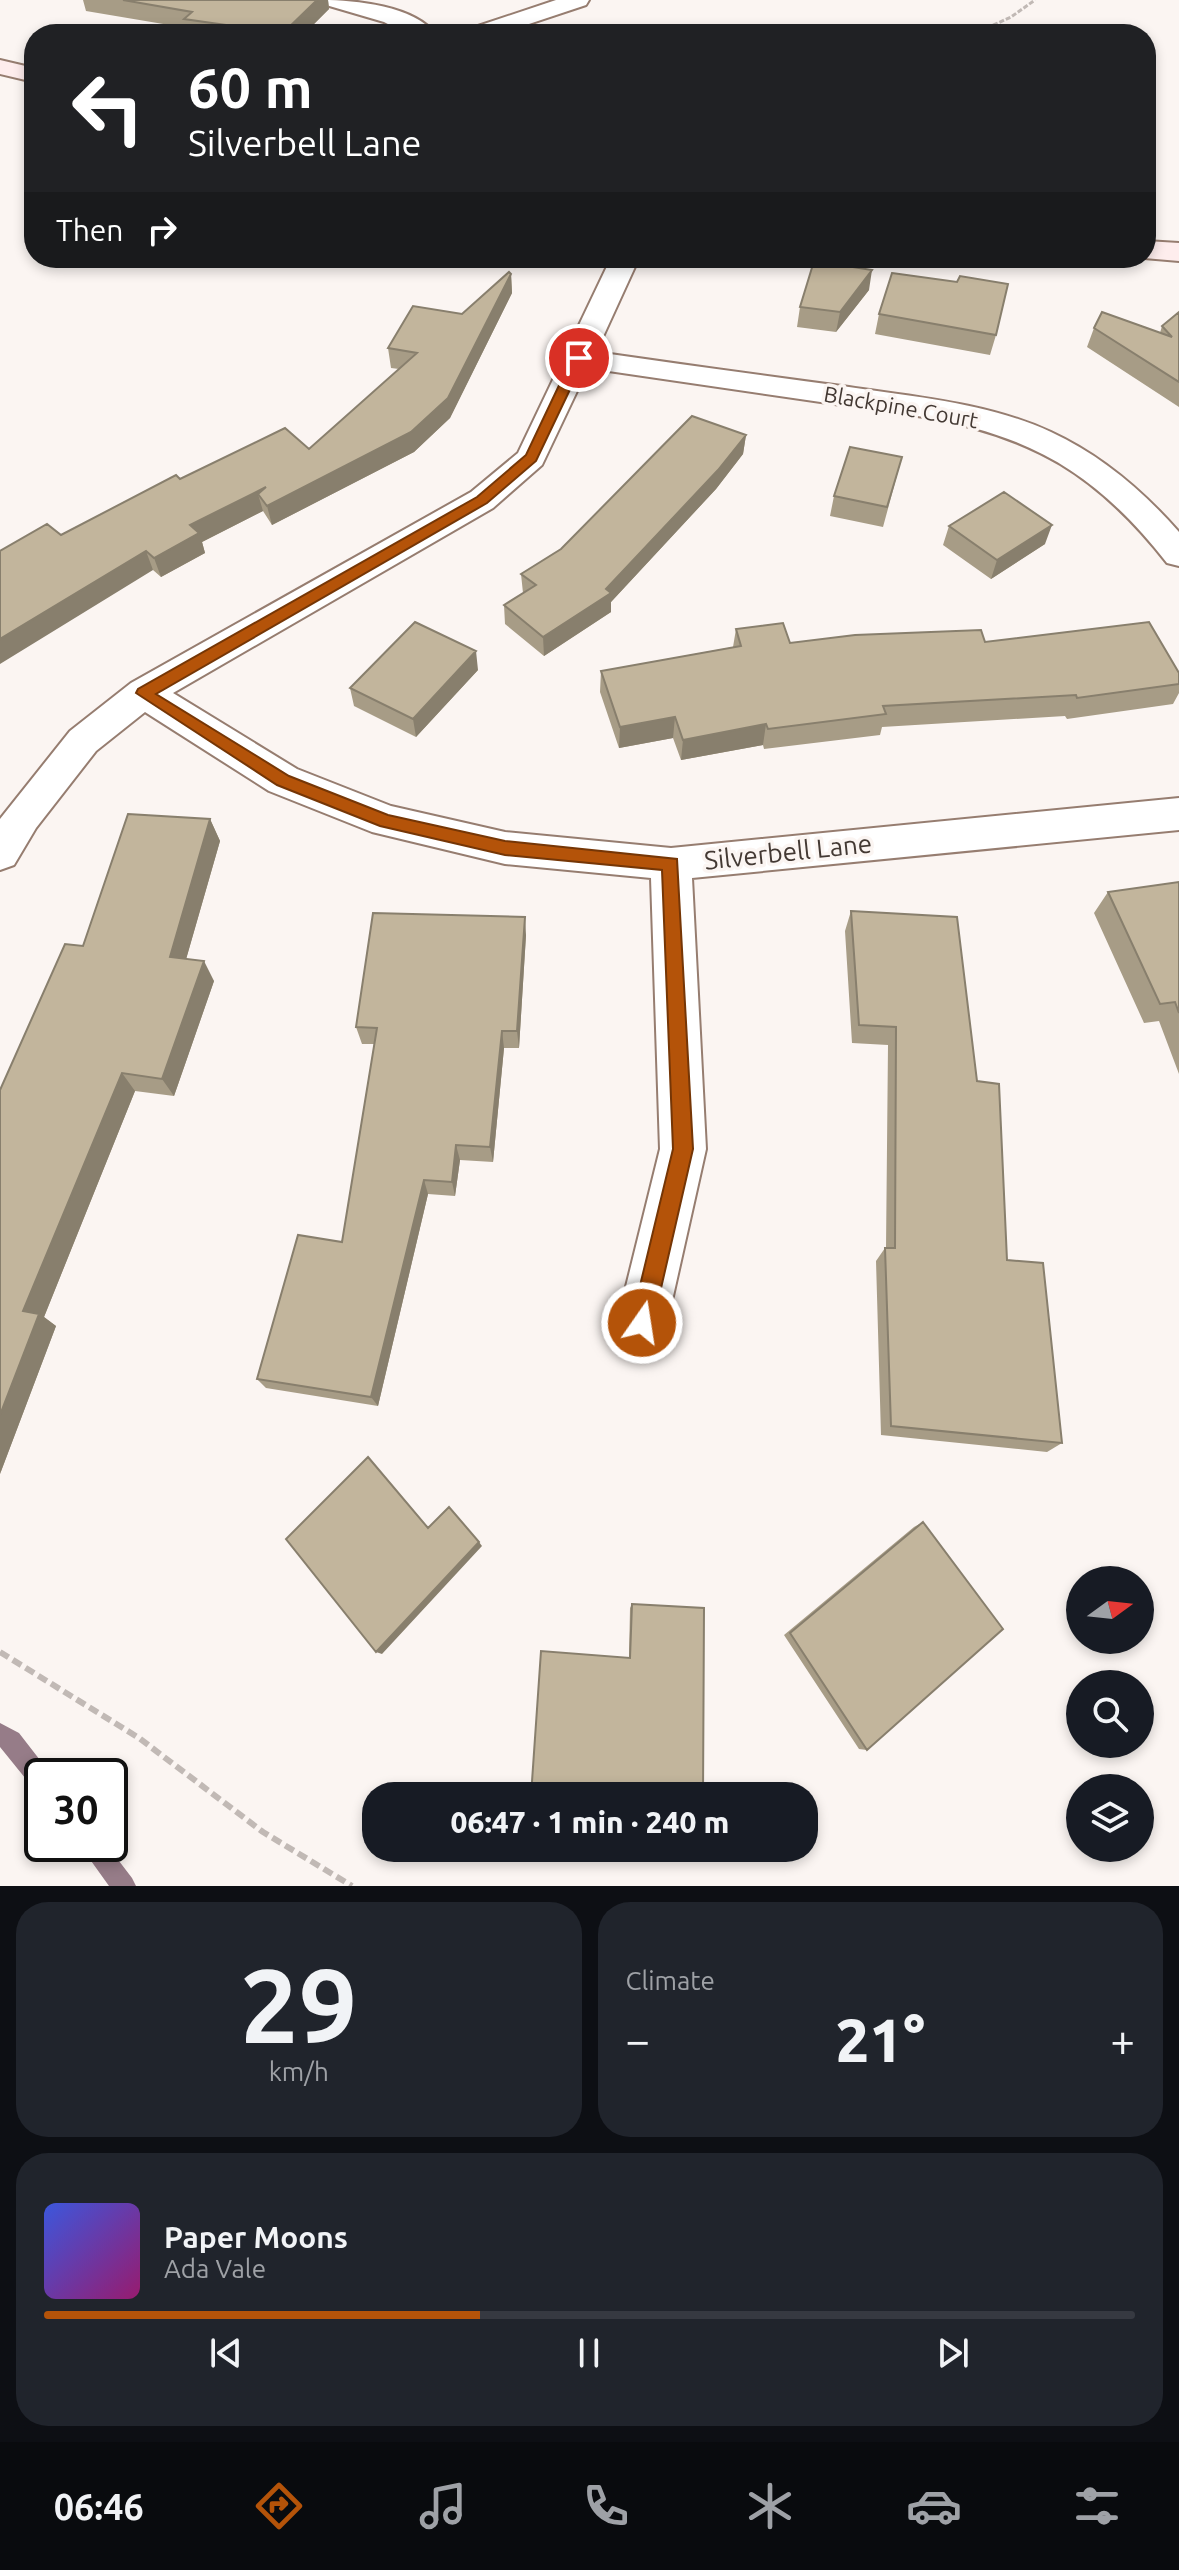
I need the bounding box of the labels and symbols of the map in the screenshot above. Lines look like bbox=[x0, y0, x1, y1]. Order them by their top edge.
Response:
pin bbox=[545, 324, 613, 392]
street label: Blackpine Court bbox=[822, 381, 981, 432]
street label: Silverbell Lane bbox=[703, 828, 873, 875]
position arrow bbox=[600, 1281, 684, 1365]
north arrow bbox=[1066, 1566, 1154, 1654]
speed limit sign: 30 bbox=[24, 1758, 128, 1862]

